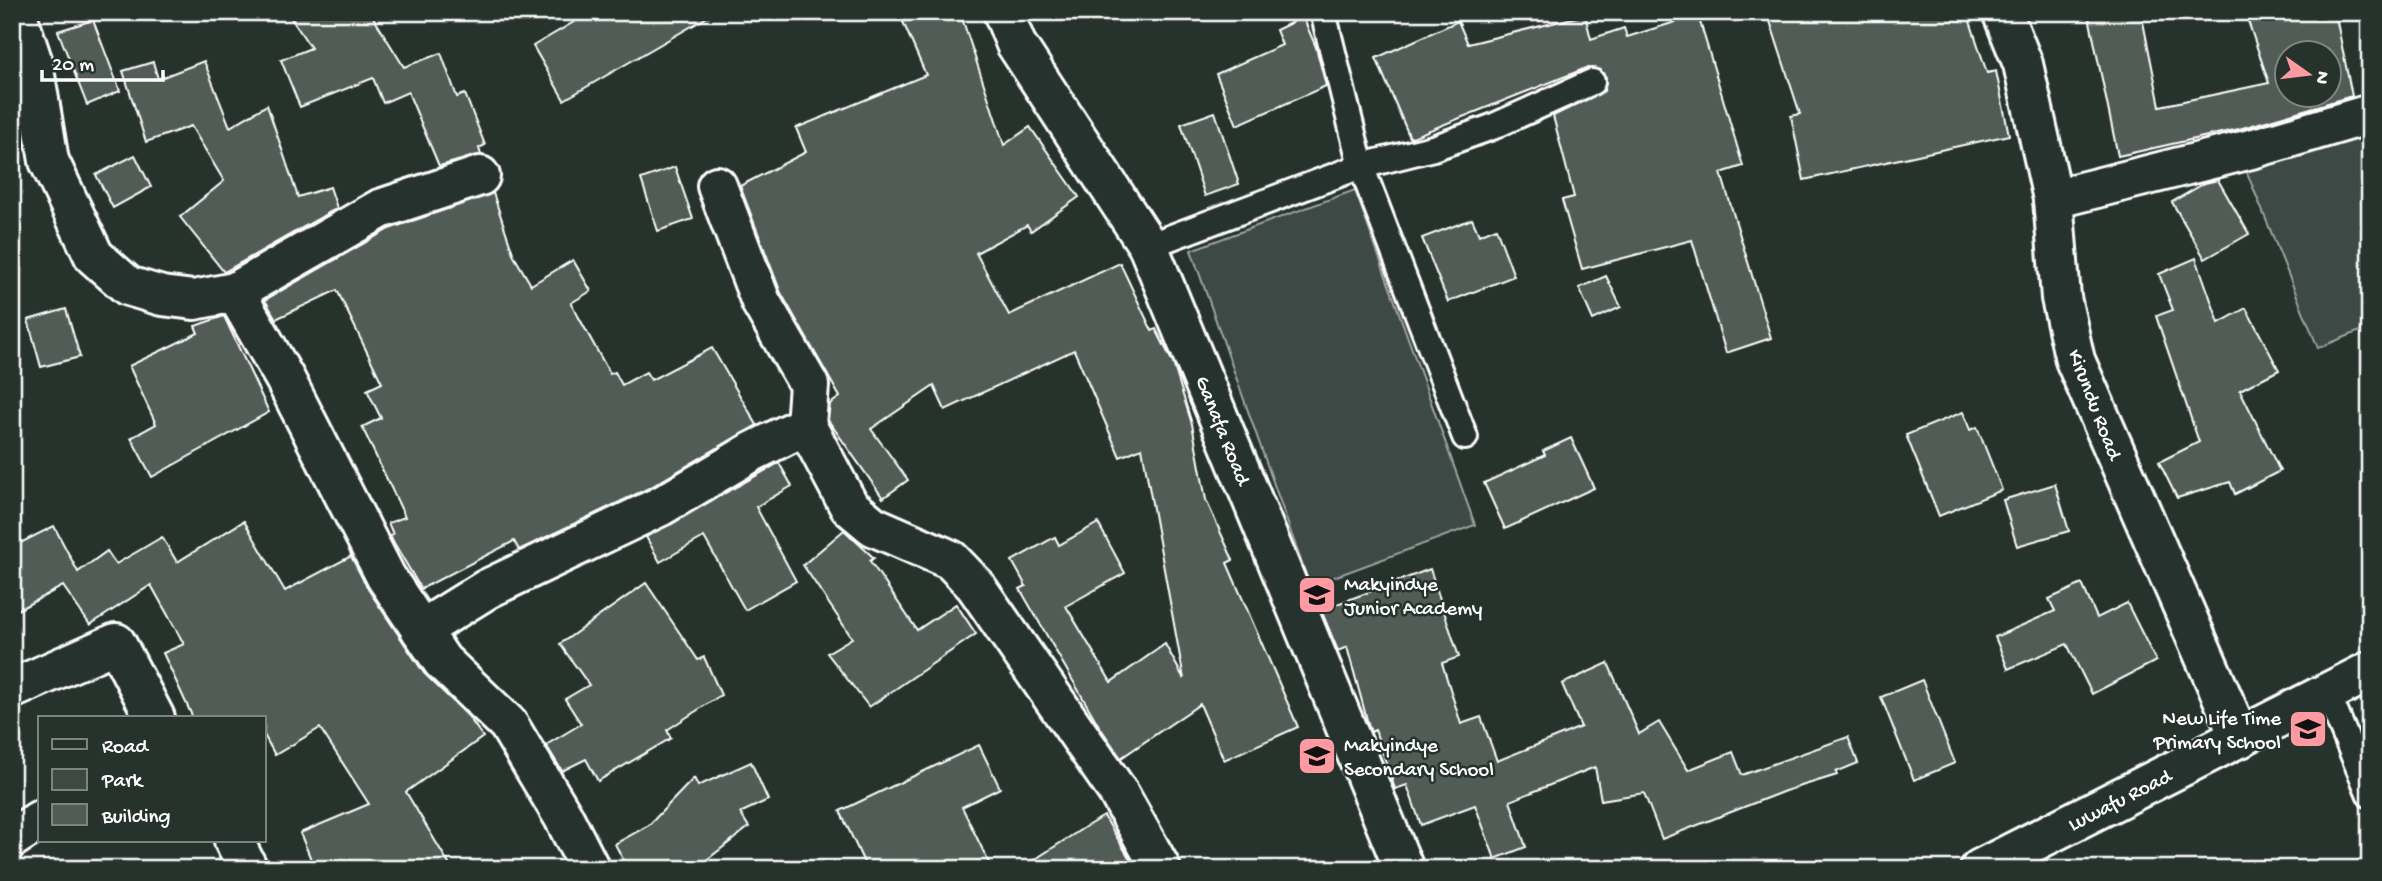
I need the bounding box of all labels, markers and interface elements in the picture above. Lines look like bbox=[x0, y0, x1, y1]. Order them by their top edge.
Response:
scale bar bbox=[42, 38, 163, 82]
north arrow bbox=[2274, 38, 2344, 108]
text: 20 m bbox=[52, 54, 94, 79]
text: N bbox=[2308, 68, 2334, 86]
street label: Kirundu Road bbox=[2060, 346, 2126, 466]
street label: Ganafa Road bbox=[1188, 373, 1255, 491]
school or university icon: Makyindye Junior Academy bbox=[1296, 574, 1338, 616]
place label: Makyindye Junior Academy bbox=[1344, 574, 1482, 623]
place label: New Life Time Primary School bbox=[2153, 708, 2282, 757]
school or university icon: New Life Time Primary School bbox=[2287, 708, 2329, 750]
legend bbox=[38, 716, 266, 842]
school or university icon: Makyindye Secondary School bbox=[1296, 735, 1338, 777]
place label: Makyindye Secondary School bbox=[1344, 735, 1494, 784]
text: Road bbox=[102, 736, 150, 761]
street label: Luwafu Road bbox=[2065, 765, 2178, 839]
text: Park bbox=[101, 770, 145, 795]
text: Building bbox=[101, 806, 171, 831]

